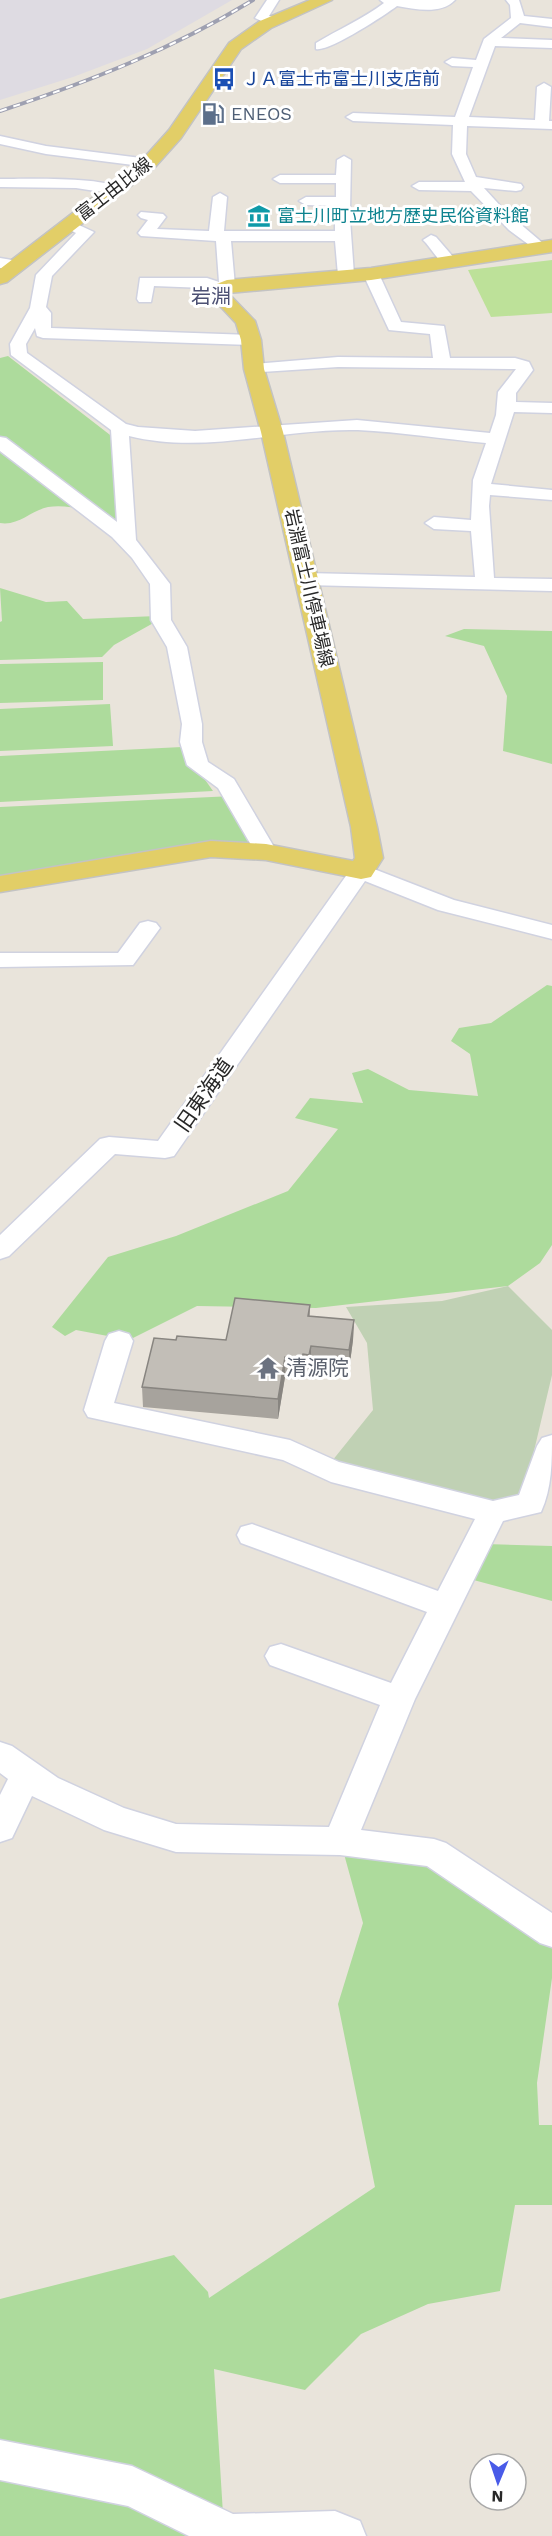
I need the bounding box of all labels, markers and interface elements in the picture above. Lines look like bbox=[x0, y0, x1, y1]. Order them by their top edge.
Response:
bus stop icon: ＪＡ富士市富士川支店前 bbox=[211, 66, 237, 92]
place label: ＪＡ富士市富士川支店前 bbox=[242, 68, 440, 89]
fuel station icon: ENEOS bbox=[200, 101, 226, 127]
place label: ENEOS bbox=[231, 103, 292, 124]
street label: 富士由比線 bbox=[72, 153, 156, 225]
museum icon: 富士川町立地方歴史民俗資料館 bbox=[246, 203, 272, 229]
place label: 富士川町立地方歴史民俗資料館 bbox=[277, 205, 529, 226]
district label: 岩淵 bbox=[191, 284, 231, 308]
street label: 岩淵富士川停車場線 bbox=[281, 507, 338, 669]
street label: 旧東海道 bbox=[169, 1053, 238, 1136]
temple icon: 清源院 bbox=[255, 1355, 281, 1381]
place label: 清源院 bbox=[286, 1355, 349, 1380]
north arrow bbox=[468, 2452, 528, 2512]
text: N bbox=[491, 2487, 504, 2506]

